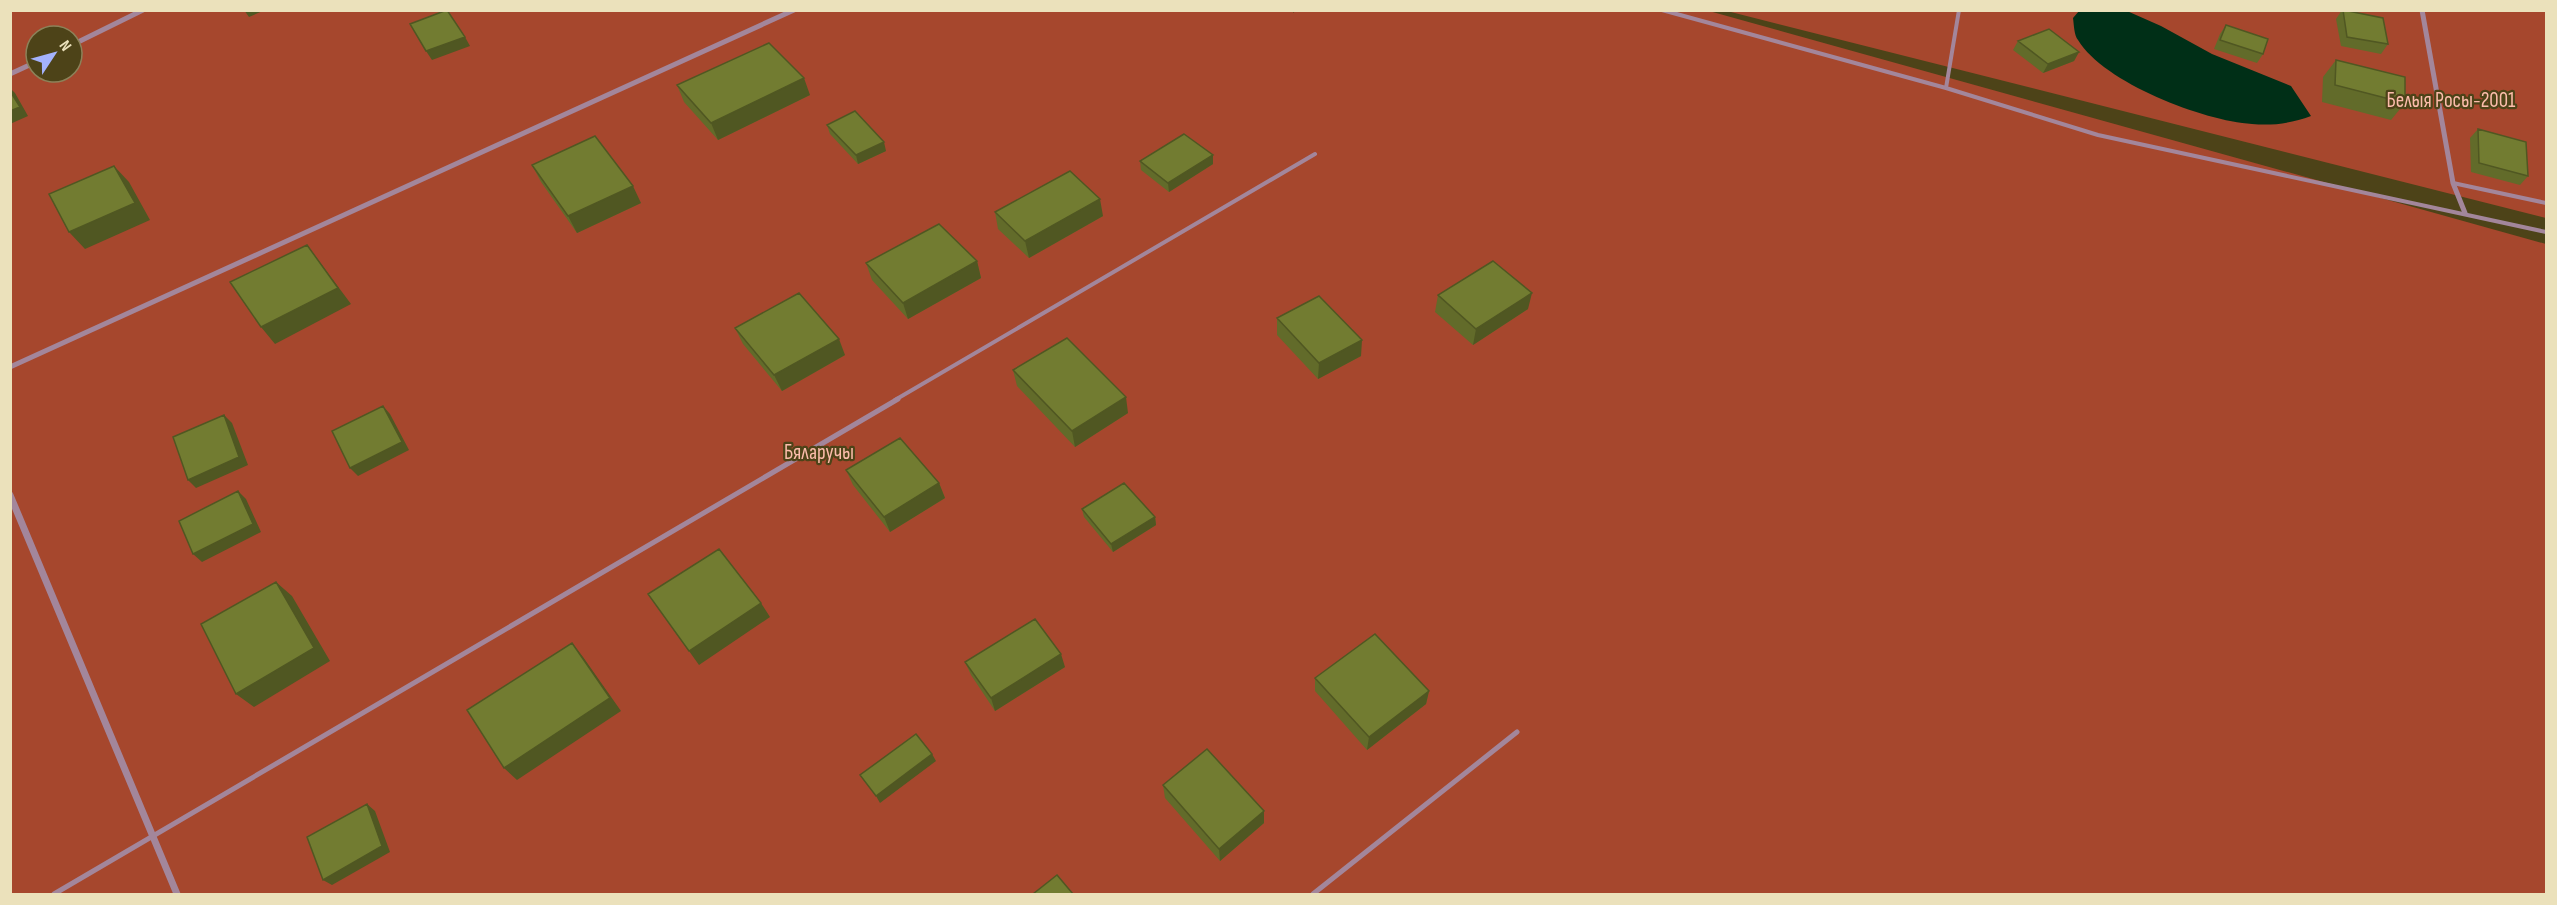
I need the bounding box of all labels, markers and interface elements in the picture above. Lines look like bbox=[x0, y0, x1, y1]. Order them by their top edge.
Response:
north arrow bbox=[24, 24, 84, 84]
text: N bbox=[55, 37, 75, 55]
park label: Белыя Росы-2001 bbox=[2387, 88, 2516, 113]
park label: Бяларучы bbox=[784, 440, 854, 465]

